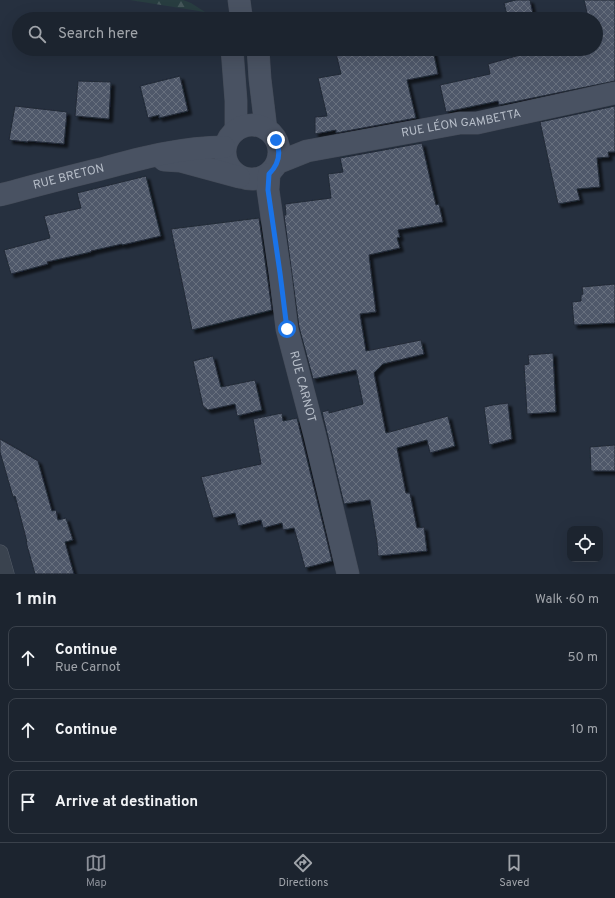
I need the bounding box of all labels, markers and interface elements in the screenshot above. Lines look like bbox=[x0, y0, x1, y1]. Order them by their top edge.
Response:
search box bbox=[12, 12, 603, 56]
icon: search bbox=[26, 23, 48, 45]
text: Search here bbox=[58, 25, 138, 44]
street label: RUE LÉON GAMBETTA bbox=[400, 106, 523, 142]
route end bbox=[267, 131, 285, 149]
street label: RUE BRETON bbox=[31, 160, 106, 194]
route start bbox=[278, 320, 296, 338]
street label: RUE CARNOT bbox=[285, 349, 319, 424]
map controls bbox=[567, 526, 603, 562]
button: locate bbox=[567, 526, 603, 562]
text: 1 min bbox=[16, 589, 57, 611]
text: Walk · 60 m bbox=[535, 592, 599, 608]
text: Continue bbox=[55, 641, 117, 660]
icon: ahead bbox=[17, 647, 39, 669]
text: 50 m bbox=[568, 650, 598, 666]
text: Rue Carnot bbox=[55, 660, 121, 676]
icon: ahead bbox=[17, 719, 39, 741]
text: Continue bbox=[55, 721, 117, 740]
text: 10 m bbox=[571, 722, 598, 738]
icon: arrive bbox=[17, 791, 39, 813]
text: Arrive at destination bbox=[55, 793, 198, 812]
tab: Map bbox=[85, 852, 107, 890]
tab: Directions bbox=[278, 852, 328, 890]
tab: Saved bbox=[499, 852, 530, 890]

